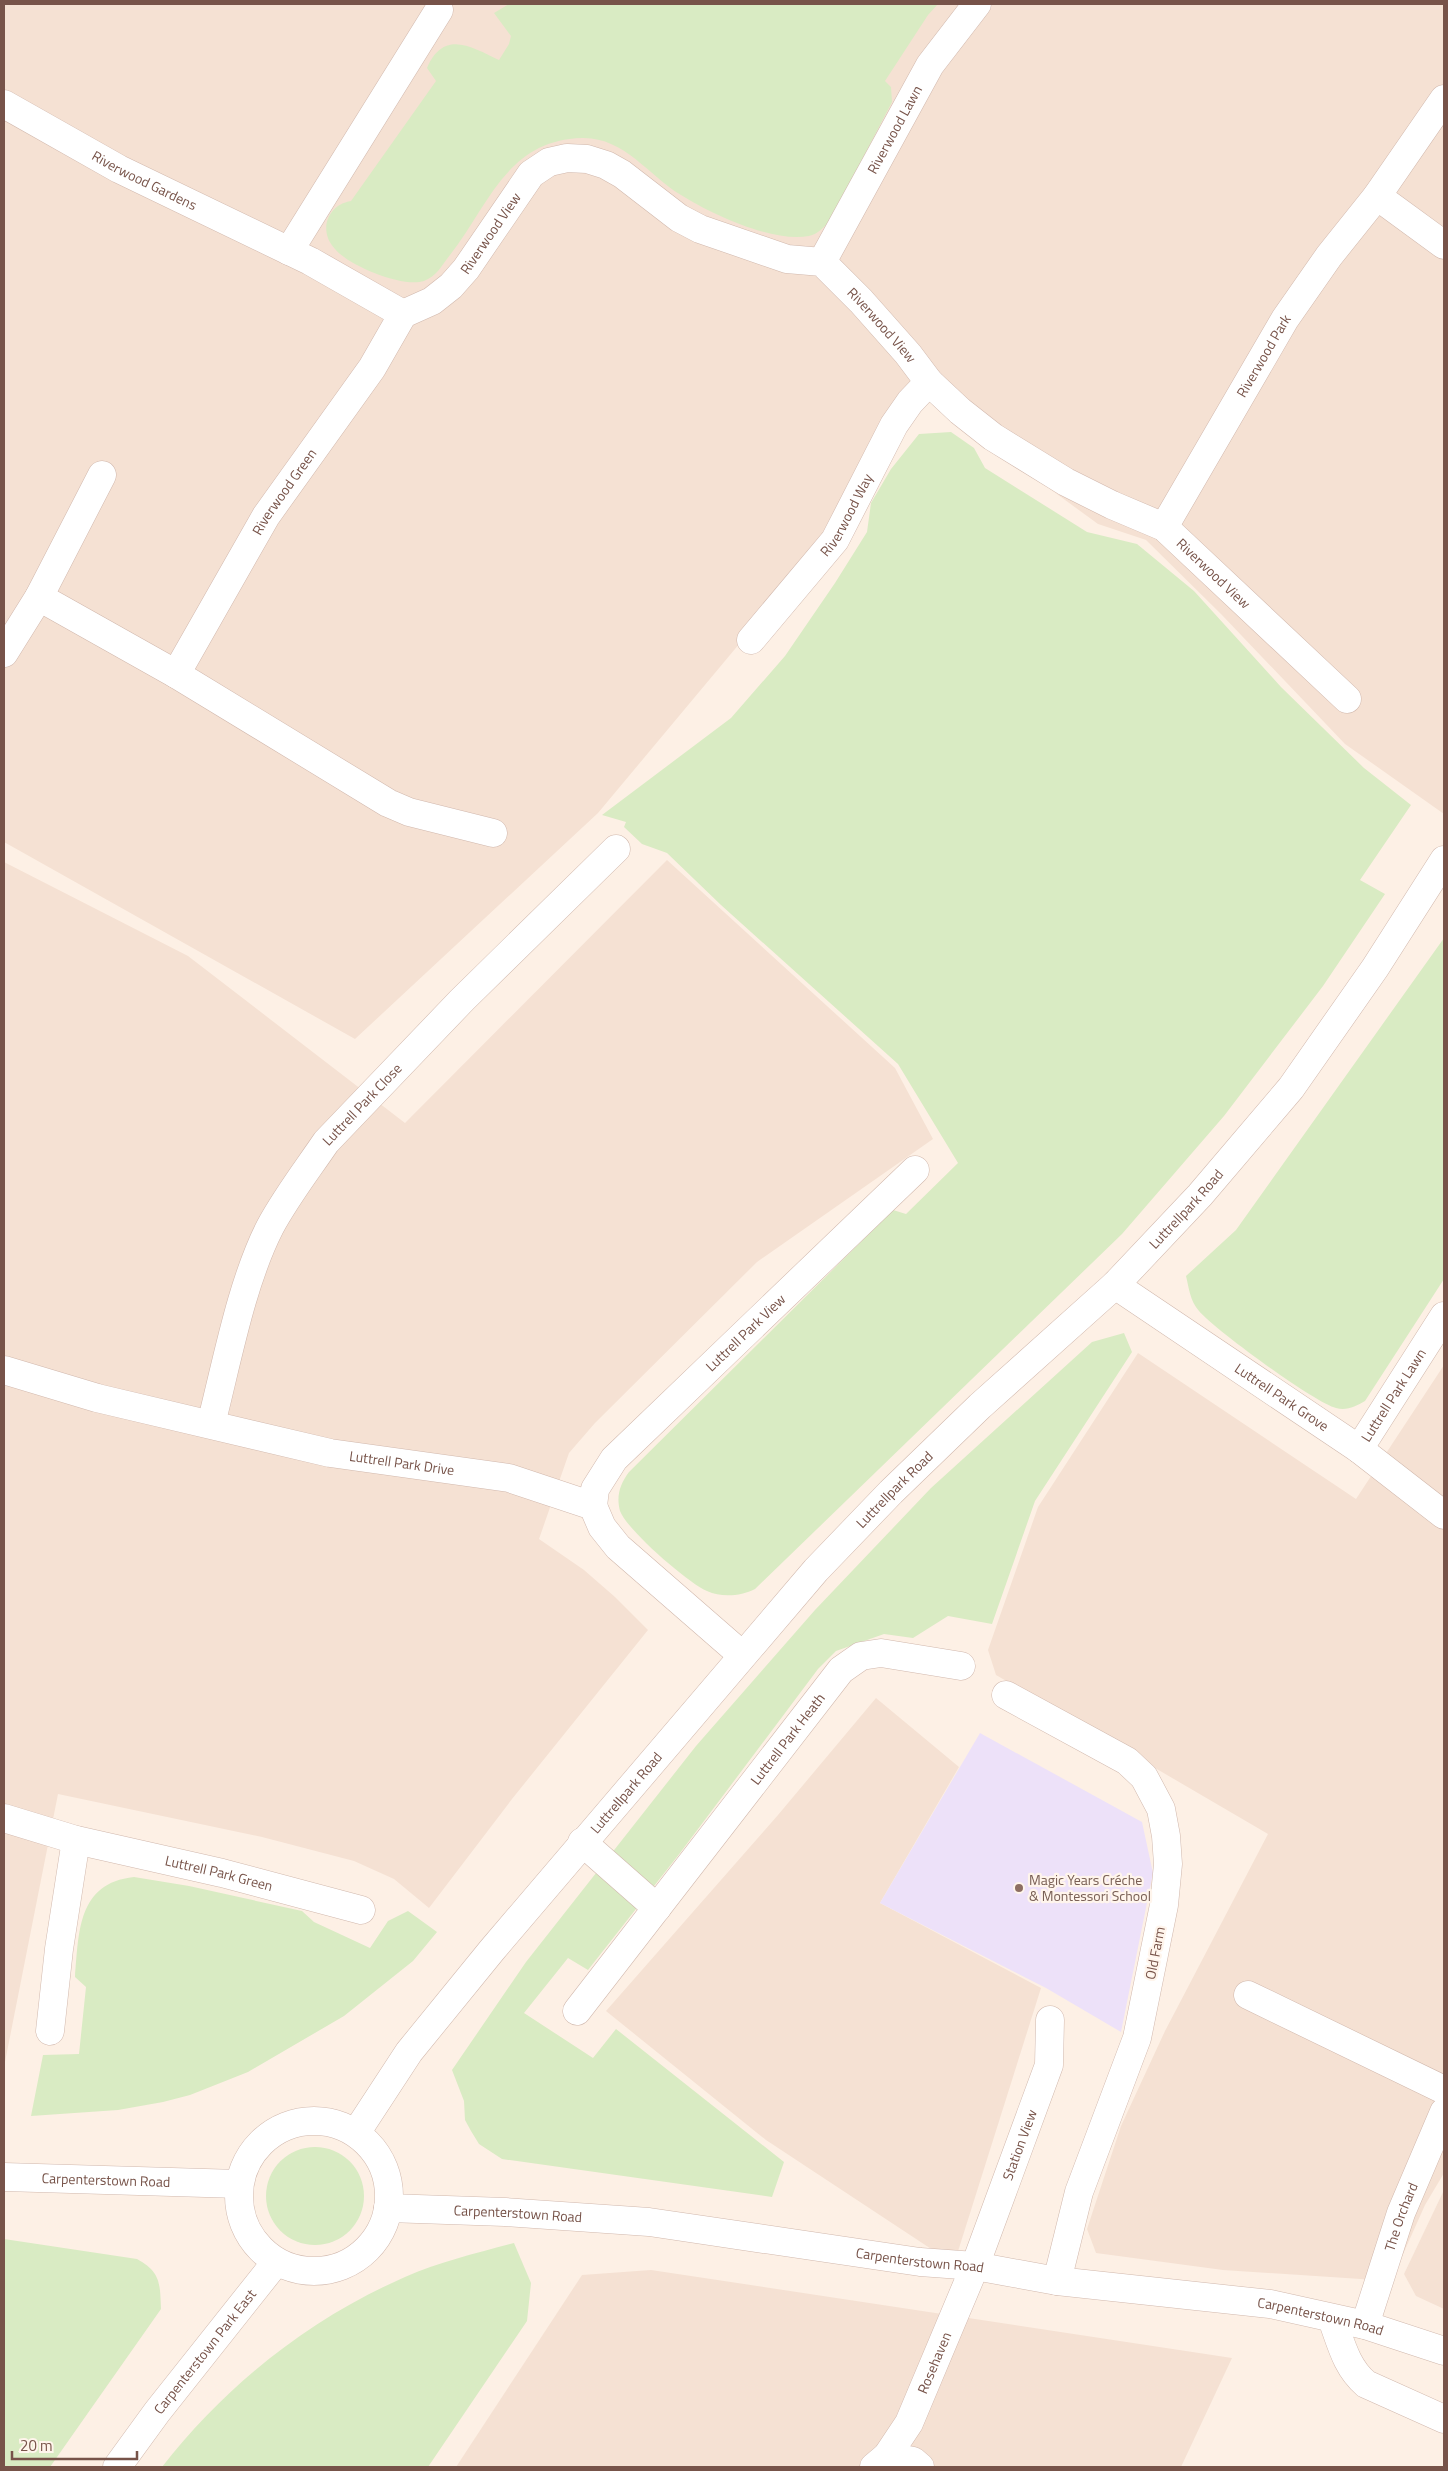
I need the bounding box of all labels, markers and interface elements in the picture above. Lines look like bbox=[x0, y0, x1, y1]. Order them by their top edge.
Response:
street label: Riverwood Lawn bbox=[861, 81, 927, 177]
street label: Riverwood Gardens bbox=[88, 145, 201, 215]
street label: Riverwood View bbox=[455, 188, 526, 278]
street label: Riverwood View bbox=[843, 282, 922, 367]
street label: Riverwood Park bbox=[1231, 309, 1296, 401]
street label: Riverwood Green bbox=[246, 444, 321, 539]
street label: Riverwood Way bbox=[815, 469, 878, 561]
street label: Riverwood View bbox=[1172, 533, 1256, 614]
street label: Luttrell Park Close bbox=[317, 1058, 406, 1150]
street label: Luttrellpark Road bbox=[1144, 1164, 1228, 1253]
street label: Luttrell Park View bbox=[700, 1288, 790, 1376]
street label: Luttrell Park Lawn bbox=[1355, 1344, 1431, 1446]
street label: Luttrell Park Grove bbox=[1231, 1357, 1333, 1436]
street label: Luttrell Park Drive bbox=[348, 1445, 456, 1480]
street label: Luttrellpark Road bbox=[851, 1446, 937, 1533]
street label: Luttrell Park Heath bbox=[745, 1688, 830, 1789]
street label: Luttrellpark Road bbox=[585, 1747, 667, 1838]
street label: Luttrell Park Green bbox=[163, 1849, 275, 1896]
place label: Magic Years Créche & Montessori School bbox=[1029, 1869, 1151, 1906]
marker: Magic Years Créche & Montessori School bbox=[1013, 1882, 1025, 1894]
street label: Old Farm bbox=[1139, 1925, 1170, 1981]
street label: Station View bbox=[996, 2106, 1042, 2183]
street label: Carpenterstown Road bbox=[41, 2167, 171, 2192]
street label: The Orchard bbox=[1378, 2179, 1423, 2254]
street label: Carpenterstown Road bbox=[453, 2199, 583, 2227]
street label: Carpenterstown Road bbox=[855, 2242, 986, 2277]
street label: Carpenterstown Park East bbox=[148, 2284, 261, 2418]
street label: Carpenterstown Road bbox=[1257, 2292, 1386, 2340]
street label: Rosehaven bbox=[912, 2328, 956, 2397]
scale bar bbox=[12, 2428, 138, 2460]
text: 20 m bbox=[20, 2434, 53, 2457]

